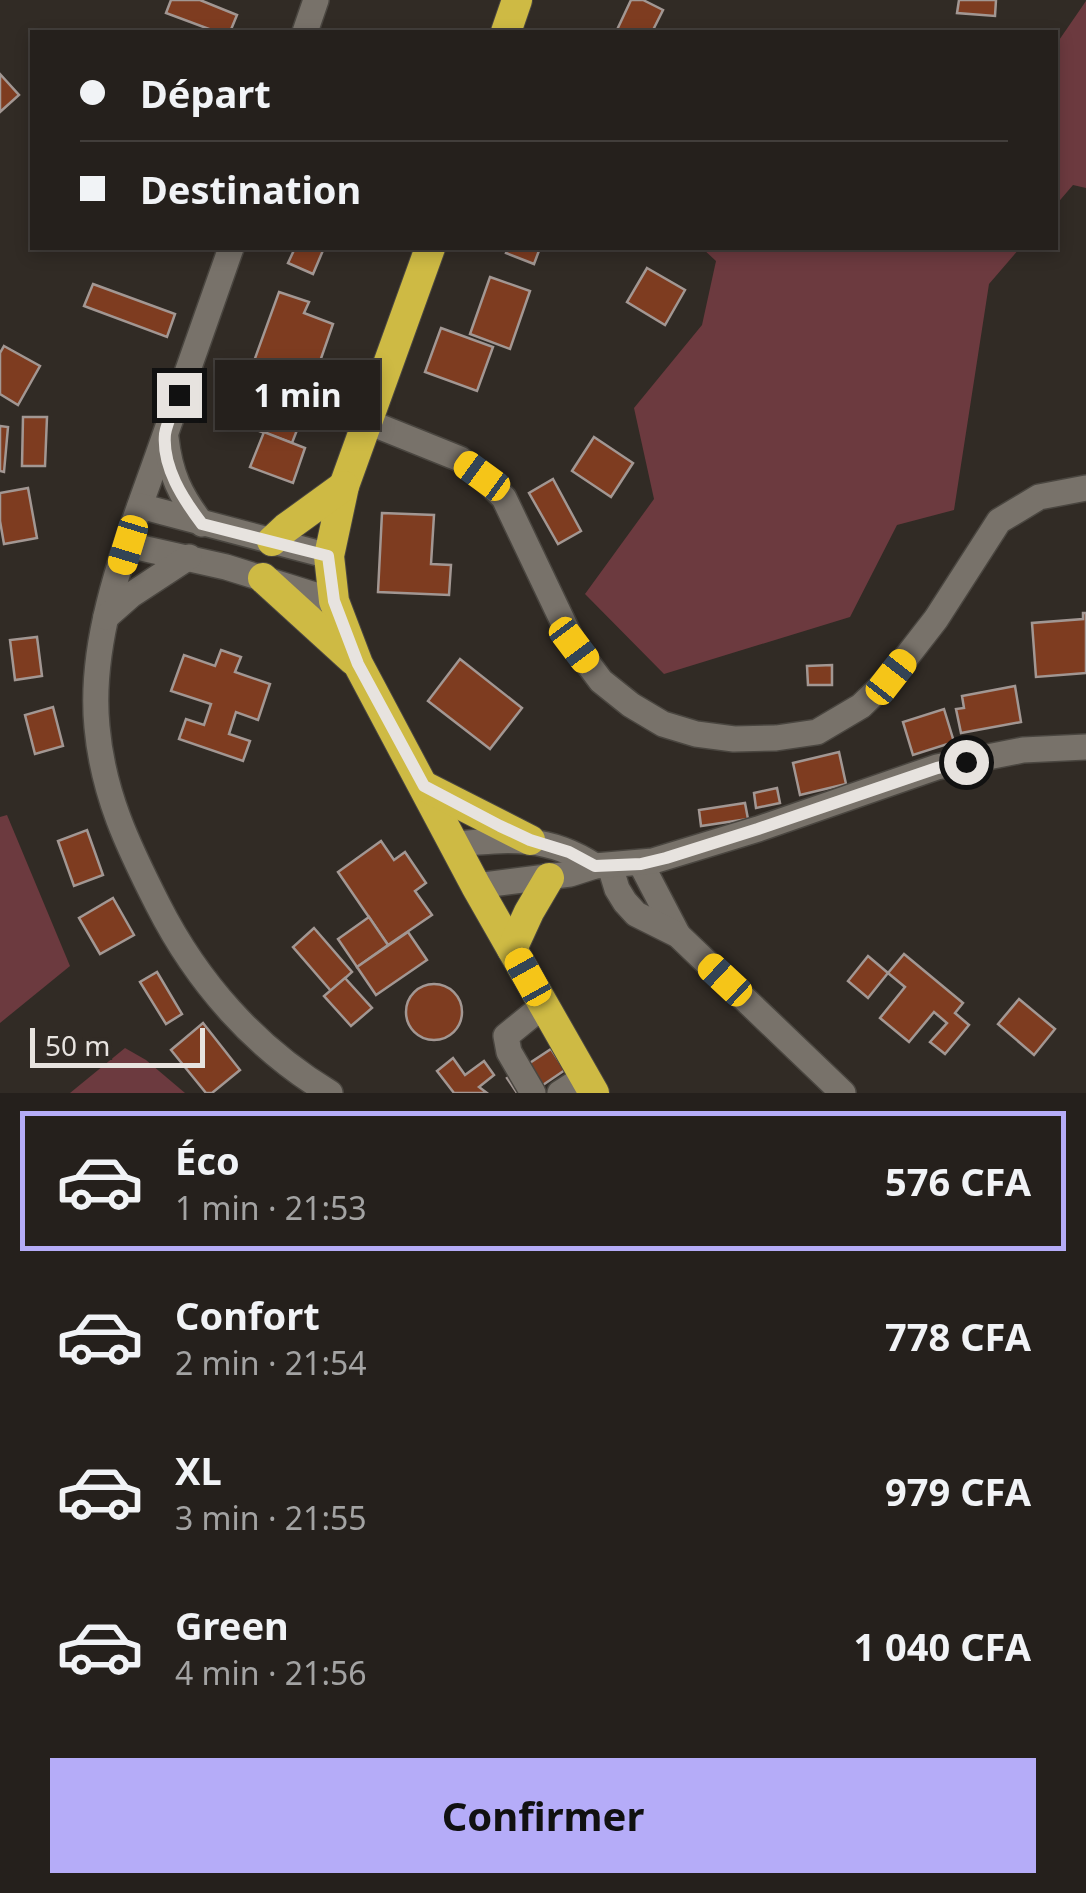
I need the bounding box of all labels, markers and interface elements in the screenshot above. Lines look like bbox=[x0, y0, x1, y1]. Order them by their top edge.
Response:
text: Départ bbox=[140, 67, 271, 119]
text: Destination bbox=[140, 163, 361, 215]
callout: 1 min bbox=[214, 360, 379, 430]
route end bbox=[157, 373, 202, 418]
text: 1 min bbox=[253, 373, 342, 416]
car bbox=[449, 446, 515, 506]
car bbox=[105, 512, 151, 578]
car bbox=[544, 612, 604, 678]
car bbox=[861, 644, 921, 710]
route start bbox=[944, 740, 989, 785]
car bbox=[500, 943, 556, 1011]
car bbox=[693, 949, 757, 1011]
scale bar bbox=[30, 1023, 205, 1068]
text: 50 m bbox=[45, 1026, 111, 1064]
text: Éco bbox=[175, 1134, 240, 1186]
icon: car bbox=[55, 1136, 145, 1226]
text: 576 CFA bbox=[885, 1155, 1031, 1207]
text: 1 min · 21:53 bbox=[175, 1186, 367, 1229]
text: Confort bbox=[175, 1289, 320, 1341]
icon: car bbox=[55, 1291, 145, 1381]
text: 778 CFA bbox=[885, 1310, 1031, 1362]
text: 2 min · 21:54 bbox=[175, 1341, 367, 1384]
text: XL bbox=[175, 1444, 222, 1496]
icon: car bbox=[55, 1446, 145, 1536]
text: 979 CFA bbox=[885, 1465, 1031, 1517]
text: 3 min · 21:55 bbox=[175, 1496, 367, 1539]
text: Green bbox=[175, 1599, 289, 1651]
icon: car bbox=[55, 1601, 145, 1691]
text: 1 040 CFA bbox=[854, 1620, 1031, 1672]
text: 4 min · 21:56 bbox=[175, 1651, 367, 1694]
button: Confirmer bbox=[50, 1758, 1036, 1873]

